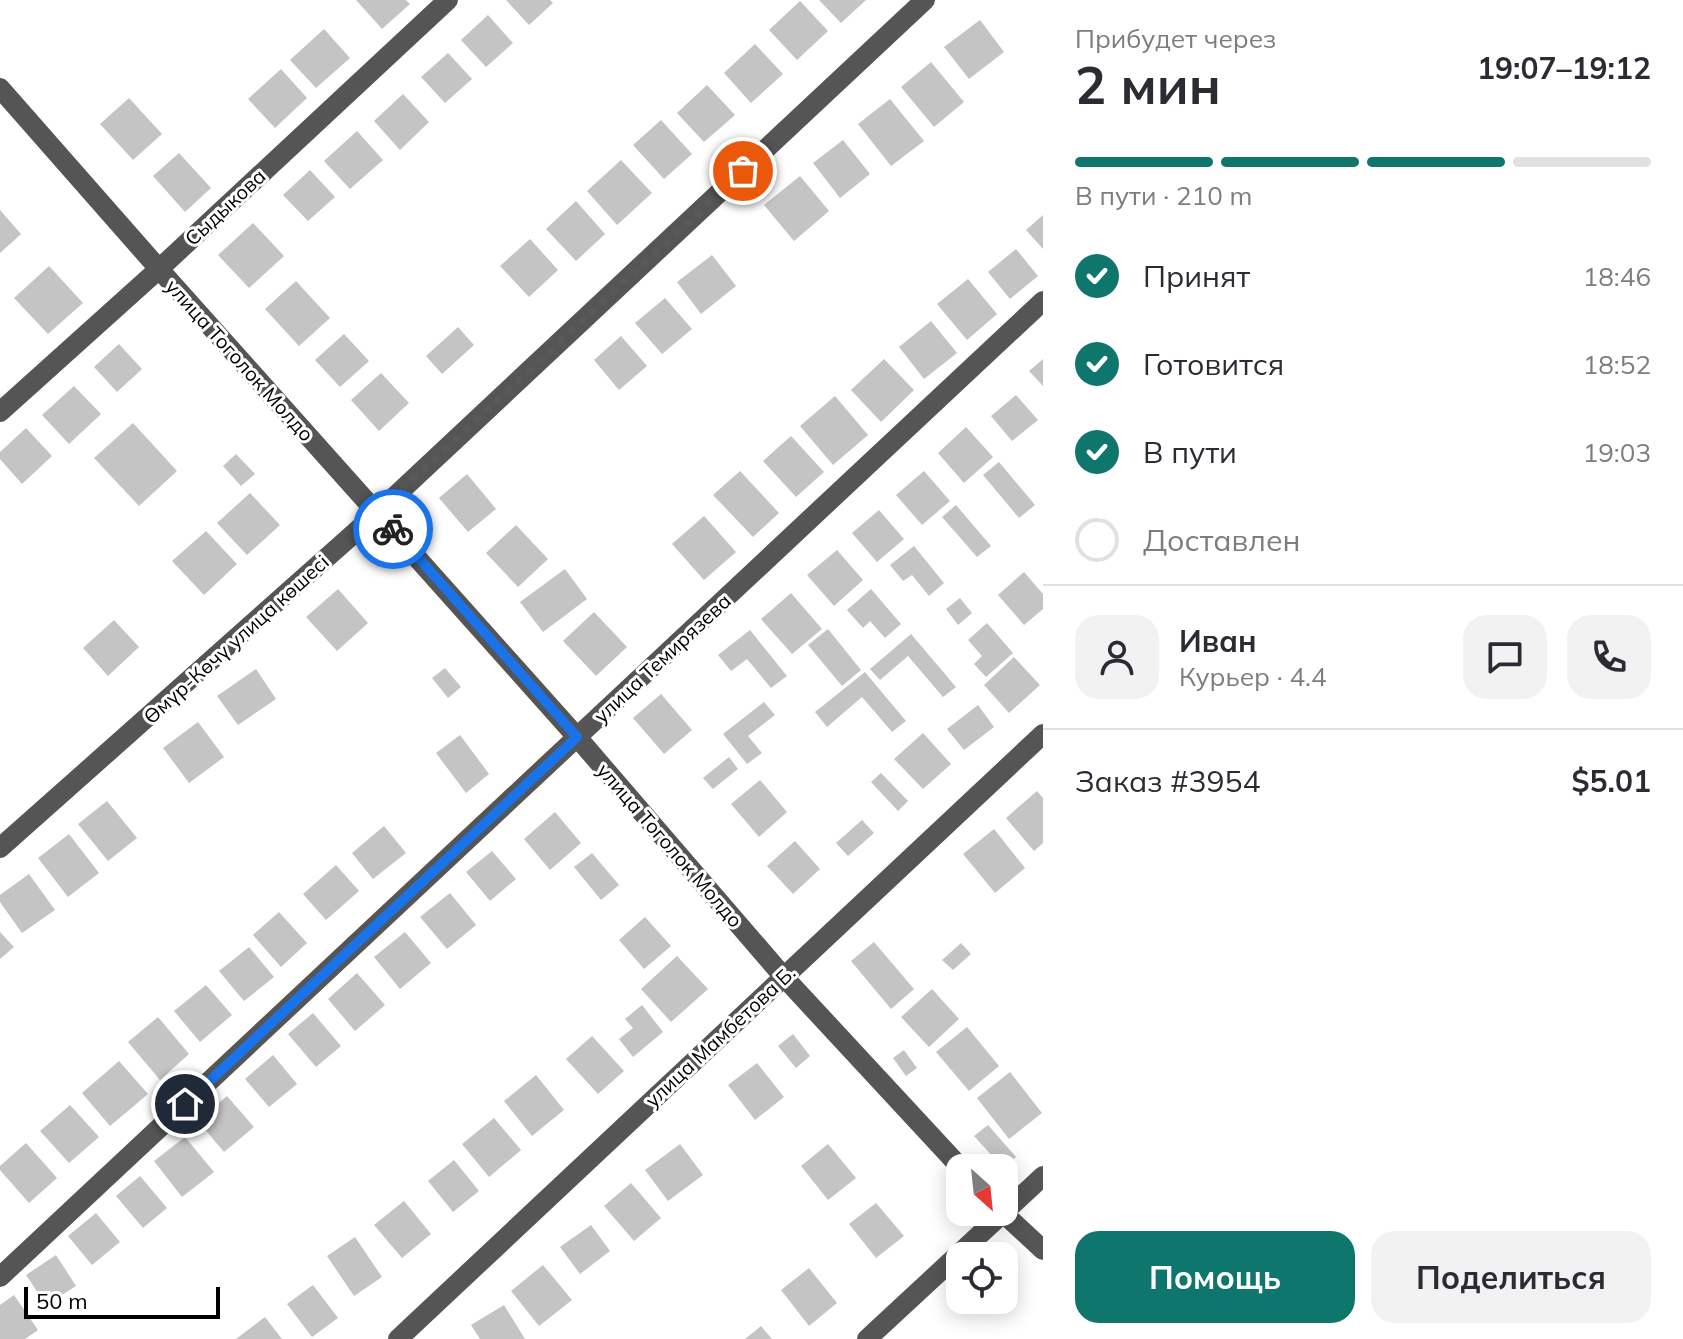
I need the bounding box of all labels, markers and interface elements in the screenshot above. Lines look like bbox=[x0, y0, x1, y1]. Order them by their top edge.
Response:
text: Прибудет через bbox=[1075, 22, 1276, 55]
text: 19:07–19:12 bbox=[1477, 49, 1651, 87]
text: 2 мин bbox=[1075, 52, 1221, 117]
pin bbox=[709, 137, 777, 205]
icon: bag bbox=[721, 149, 765, 193]
street label: Сыдыкова bbox=[179, 163, 271, 251]
text: В пути · 210 m bbox=[1075, 179, 1252, 212]
icon: check bbox=[1075, 254, 1119, 298]
text: Принят bbox=[1143, 257, 1250, 295]
text: 18:46 bbox=[1583, 260, 1651, 293]
street label: улица Тоголок Молдо bbox=[161, 274, 319, 446]
icon: check bbox=[1075, 342, 1119, 386]
text: Готовится bbox=[1143, 345, 1284, 383]
text: 18:52 bbox=[1583, 348, 1651, 381]
icon: check bbox=[1075, 430, 1119, 474]
text: В пути bbox=[1143, 433, 1237, 471]
text: 19:03 bbox=[1583, 436, 1651, 469]
courier bbox=[353, 489, 433, 569]
icon: bike bbox=[371, 507, 415, 551]
text: Доставлен bbox=[1143, 521, 1301, 559]
street label: Өмүр-Көчү улица көшесі bbox=[138, 549, 334, 729]
street label: улица Темирязева bbox=[588, 588, 736, 728]
button: person bbox=[1075, 615, 1159, 699]
button: chat bbox=[1463, 615, 1547, 699]
button: phone bbox=[1567, 615, 1651, 699]
text: Иван bbox=[1179, 622, 1257, 660]
text: Курьер · 4.4 bbox=[1179, 660, 1327, 693]
street label: улица Тоголок Молдо bbox=[592, 758, 748, 932]
text: Заказ #3954 bbox=[1075, 762, 1260, 800]
text: $5.01 bbox=[1572, 762, 1651, 800]
street label: улица Мамбетова Б. bbox=[640, 960, 800, 1112]
pin bbox=[151, 1070, 219, 1138]
icon: home bbox=[163, 1082, 207, 1126]
north arrow bbox=[946, 1154, 1018, 1226]
map controls bbox=[946, 1154, 1018, 1314]
button: Помощь bbox=[1075, 1231, 1355, 1323]
button: Поделиться bbox=[1371, 1231, 1651, 1323]
button: locate bbox=[946, 1242, 1018, 1314]
scale bar bbox=[24, 1283, 220, 1319]
text: 50 m bbox=[36, 1287, 87, 1315]

